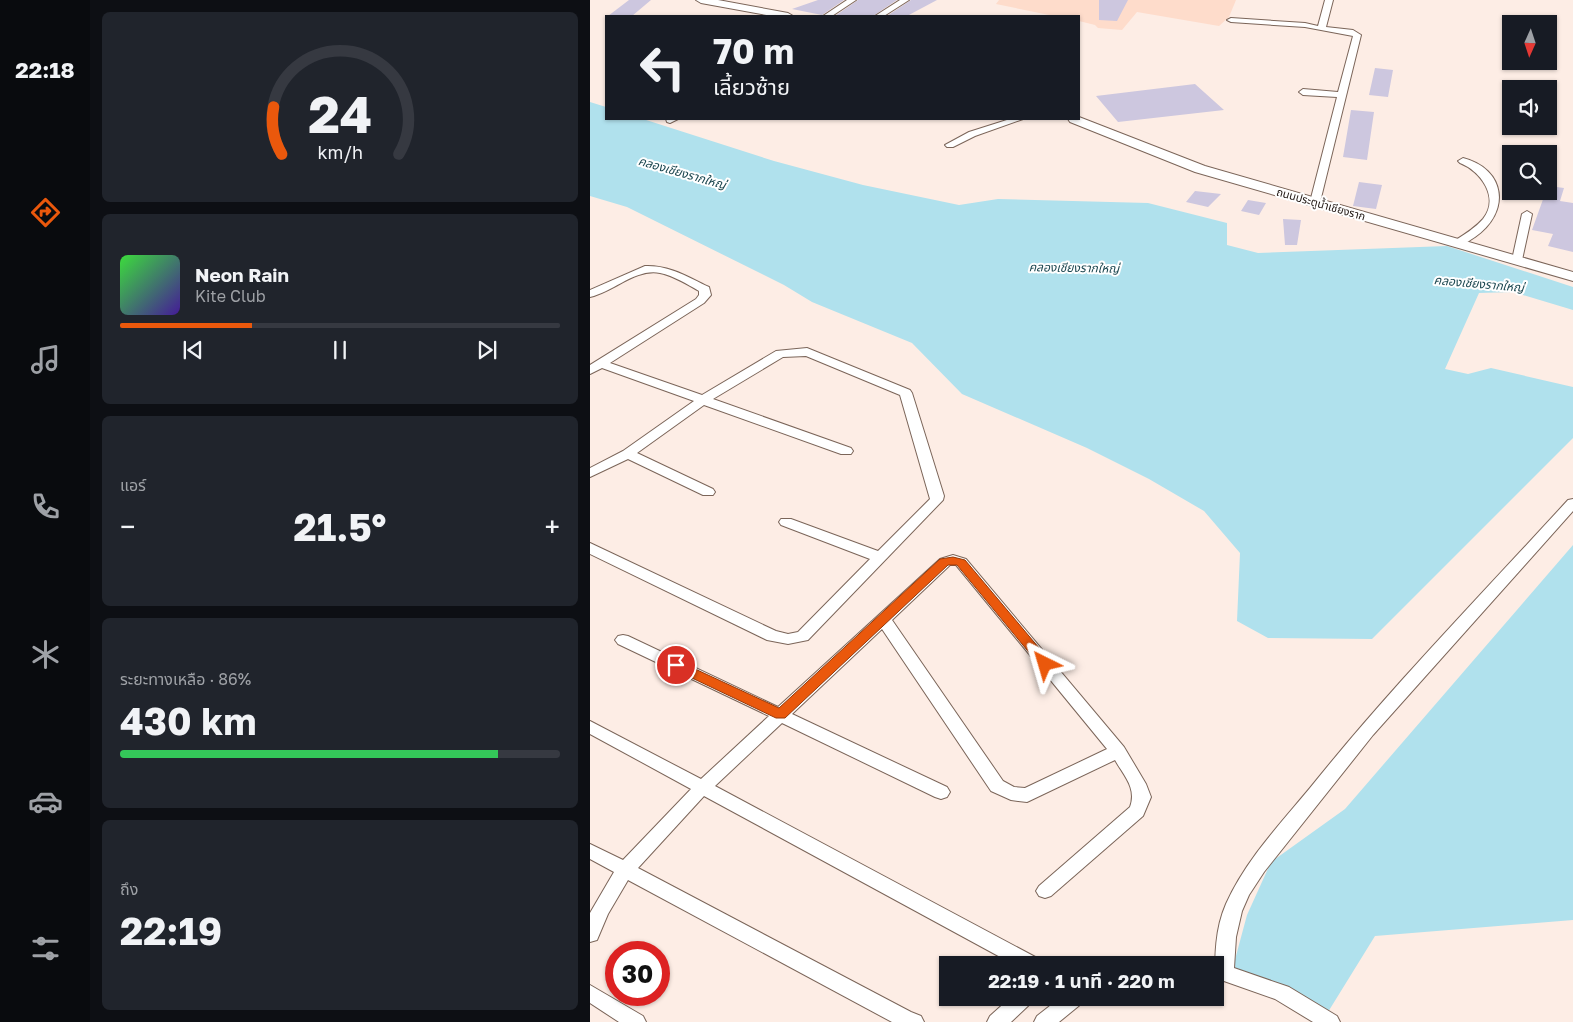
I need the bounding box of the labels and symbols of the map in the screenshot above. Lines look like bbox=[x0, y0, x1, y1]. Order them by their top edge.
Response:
north arrow bbox=[1502, 15, 1558, 70]
water label: คลองเชียงรากใหญ่ bbox=[637, 153, 730, 193]
street label: ถนนประตูน้ำเชียงราก bbox=[1275, 184, 1367, 223]
water label: คลองเชียงรากใหญ่ bbox=[1029, 259, 1121, 276]
water label: คลองเชียงรากใหญ่ bbox=[1433, 272, 1527, 295]
position arrow bbox=[1018, 637, 1070, 689]
pin bbox=[655, 644, 697, 686]
speed limit sign: 30 bbox=[605, 941, 670, 1006]

